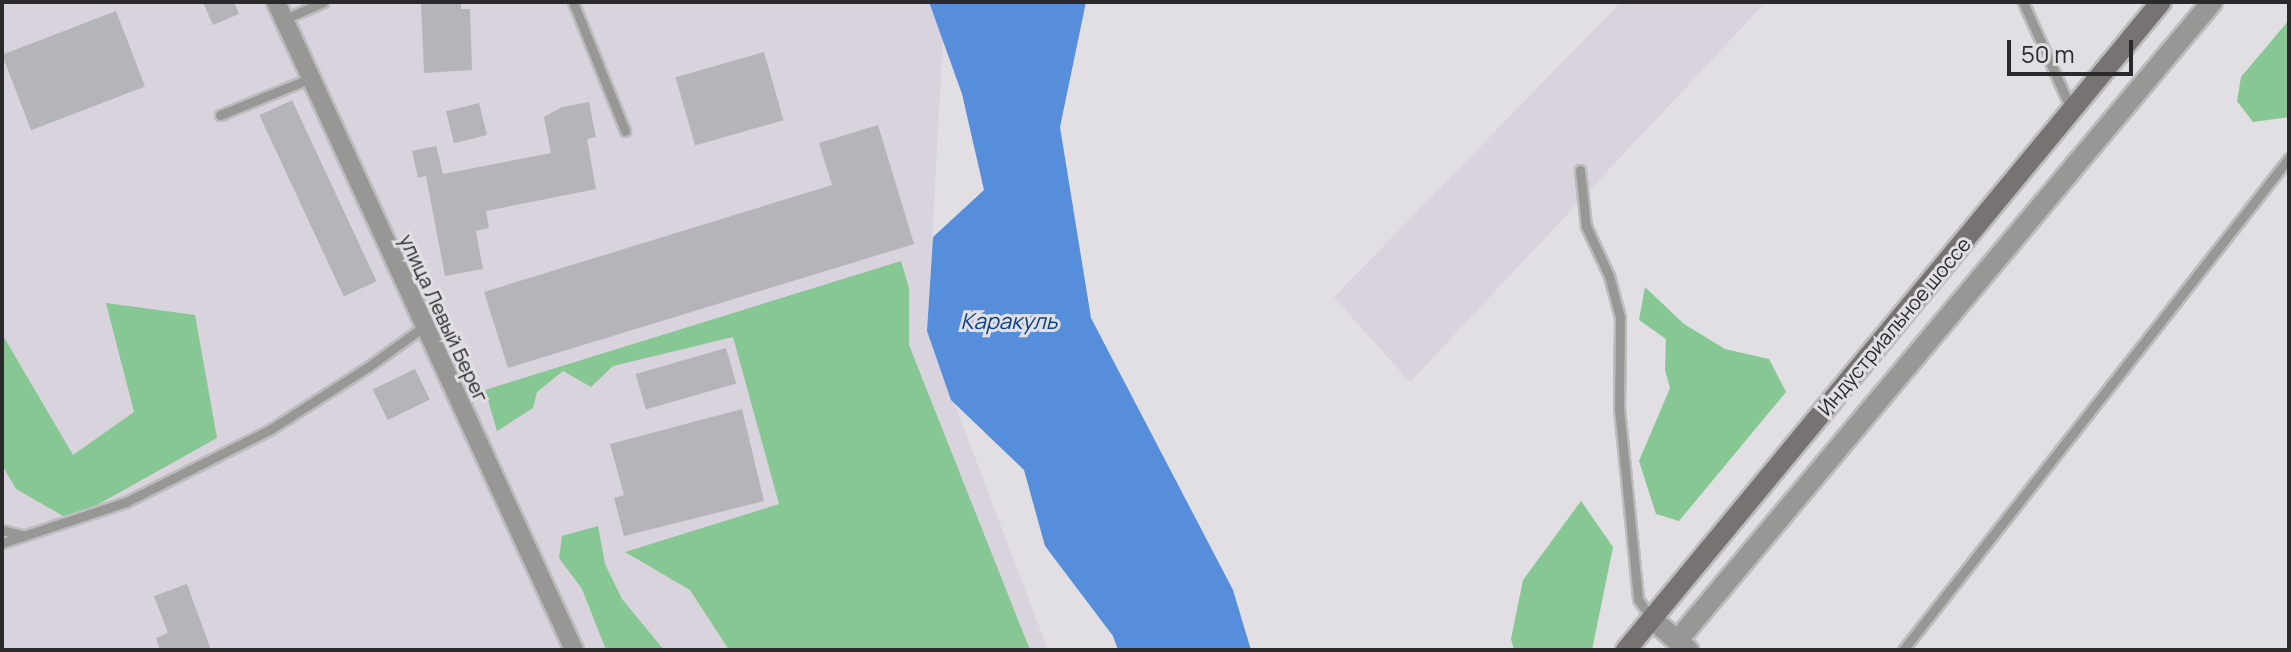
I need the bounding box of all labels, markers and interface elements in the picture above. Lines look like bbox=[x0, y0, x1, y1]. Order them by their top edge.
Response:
scale bar bbox=[2011, 24, 2137, 74]
text: 50 m bbox=[2021, 37, 2075, 70]
street label: улица Левый Берег bbox=[395, 230, 493, 406]
street label: Индустриальное шоссе bbox=[1813, 232, 1975, 420]
water label: Каракуль bbox=[960, 309, 1058, 335]

